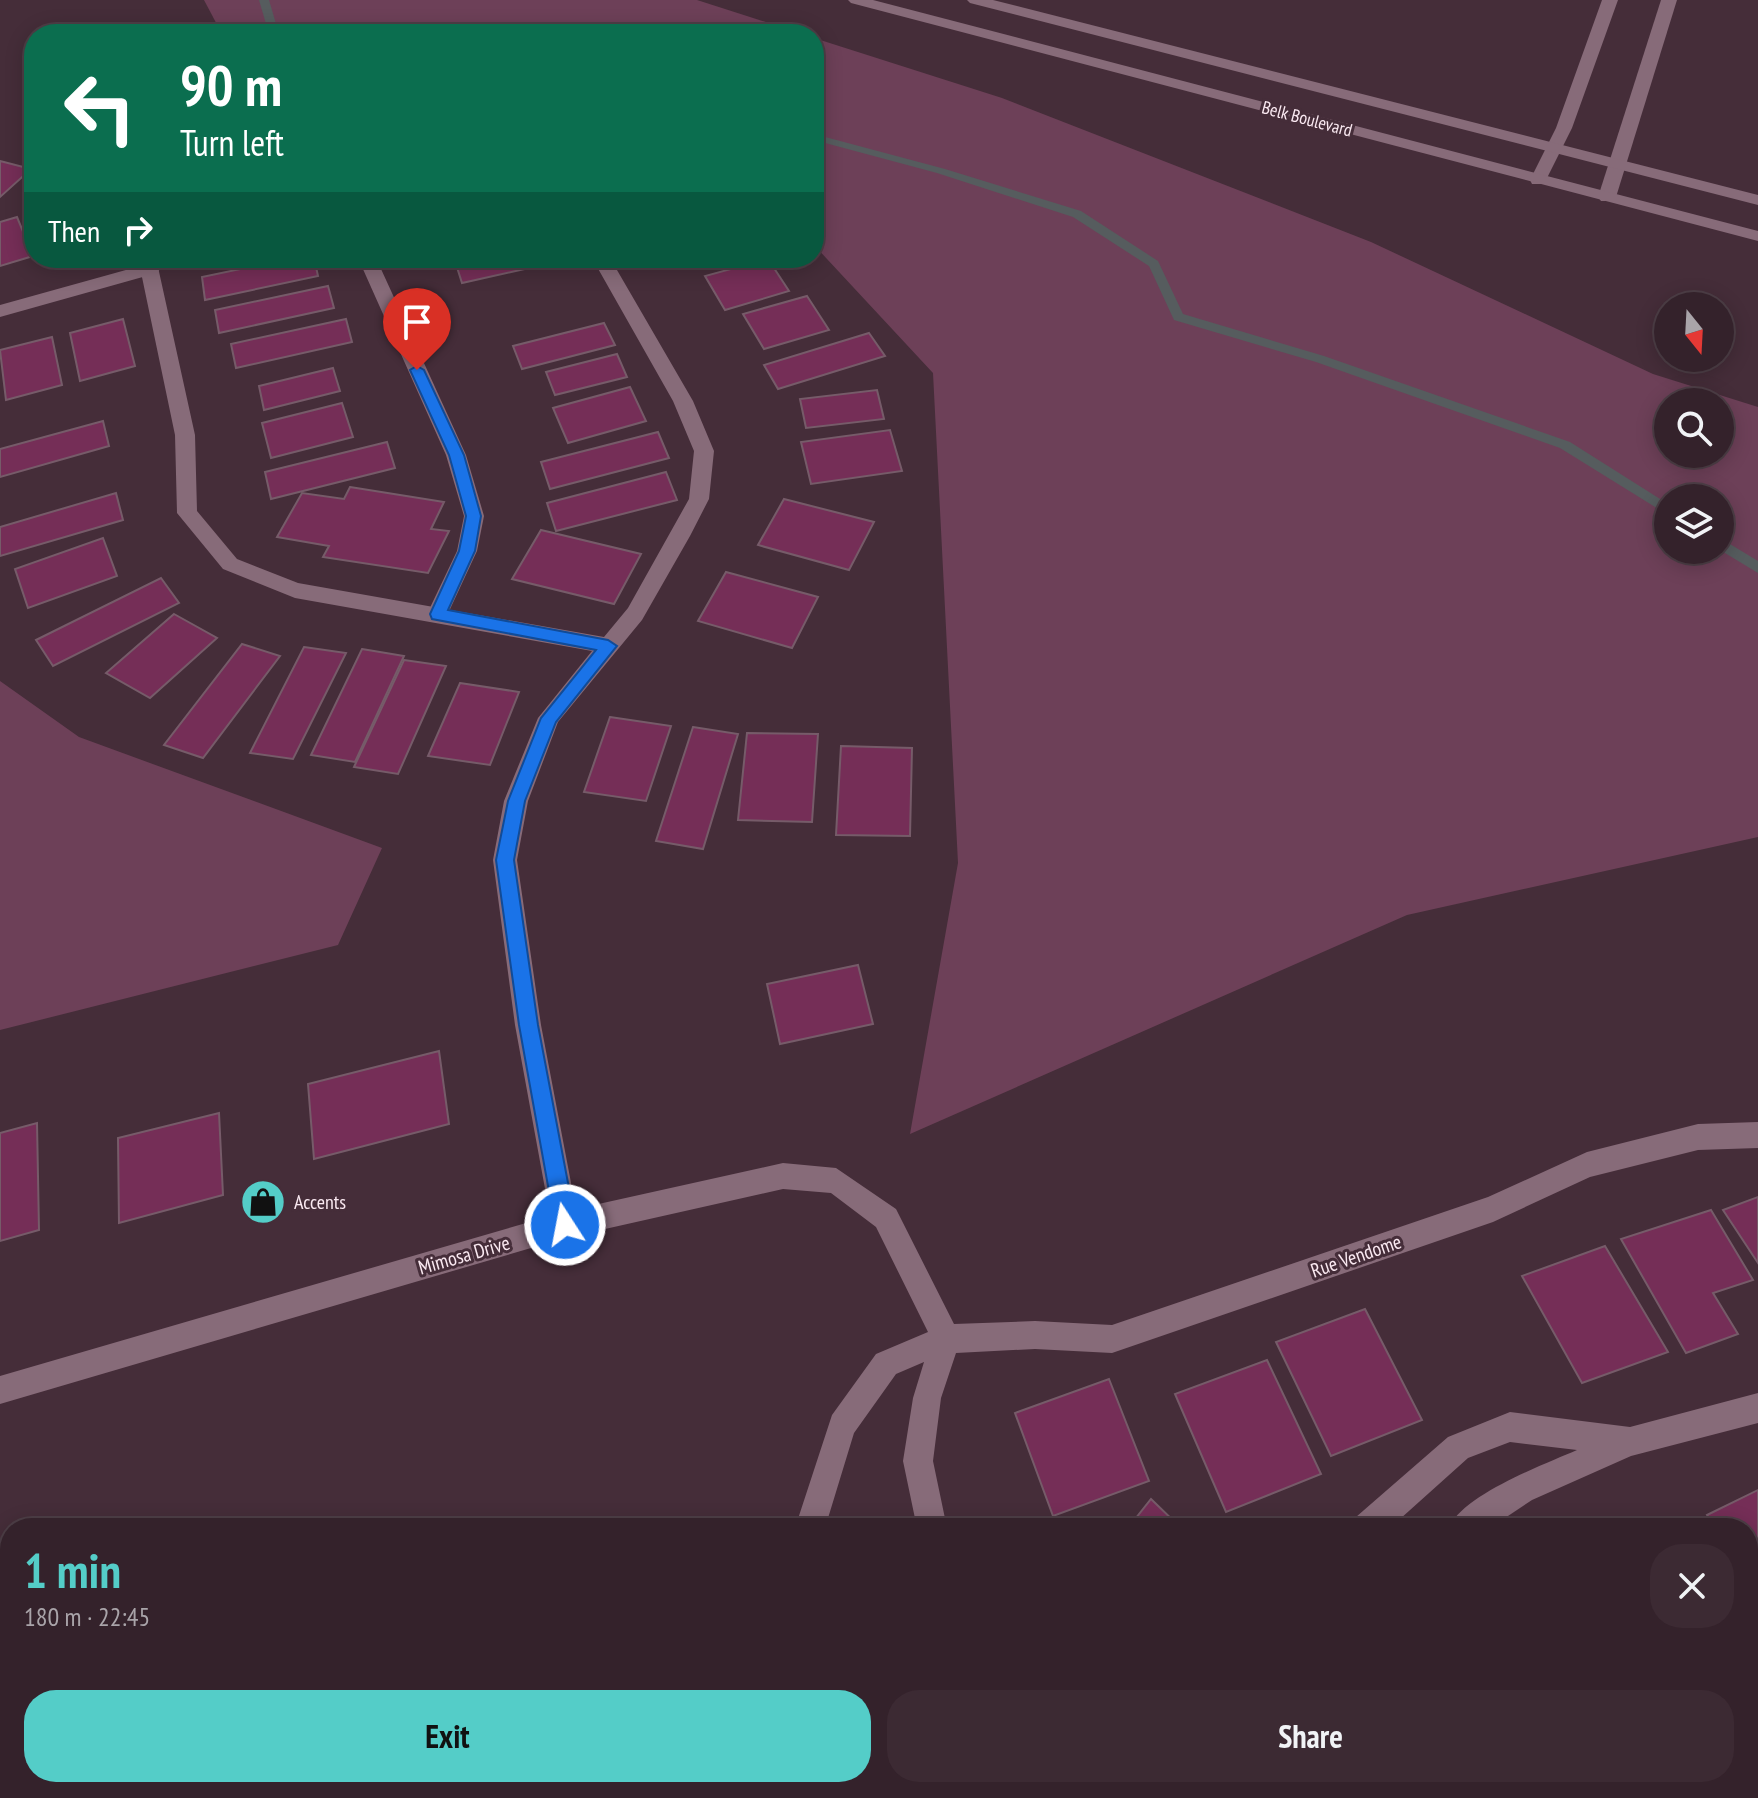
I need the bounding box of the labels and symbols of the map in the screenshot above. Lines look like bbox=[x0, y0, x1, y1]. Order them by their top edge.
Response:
street label: Belk Boulevard bbox=[1259, 95, 1355, 142]
pin bbox=[383, 288, 451, 370]
north arrow bbox=[1654, 292, 1734, 372]
shop icon: Accents bbox=[239, 1178, 287, 1226]
position arrow bbox=[523, 1183, 607, 1267]
place label: Accents bbox=[294, 1189, 346, 1215]
street label: Rue Vendome bbox=[1307, 1228, 1405, 1284]
street label: Mimosa Drive bbox=[415, 1230, 513, 1280]

